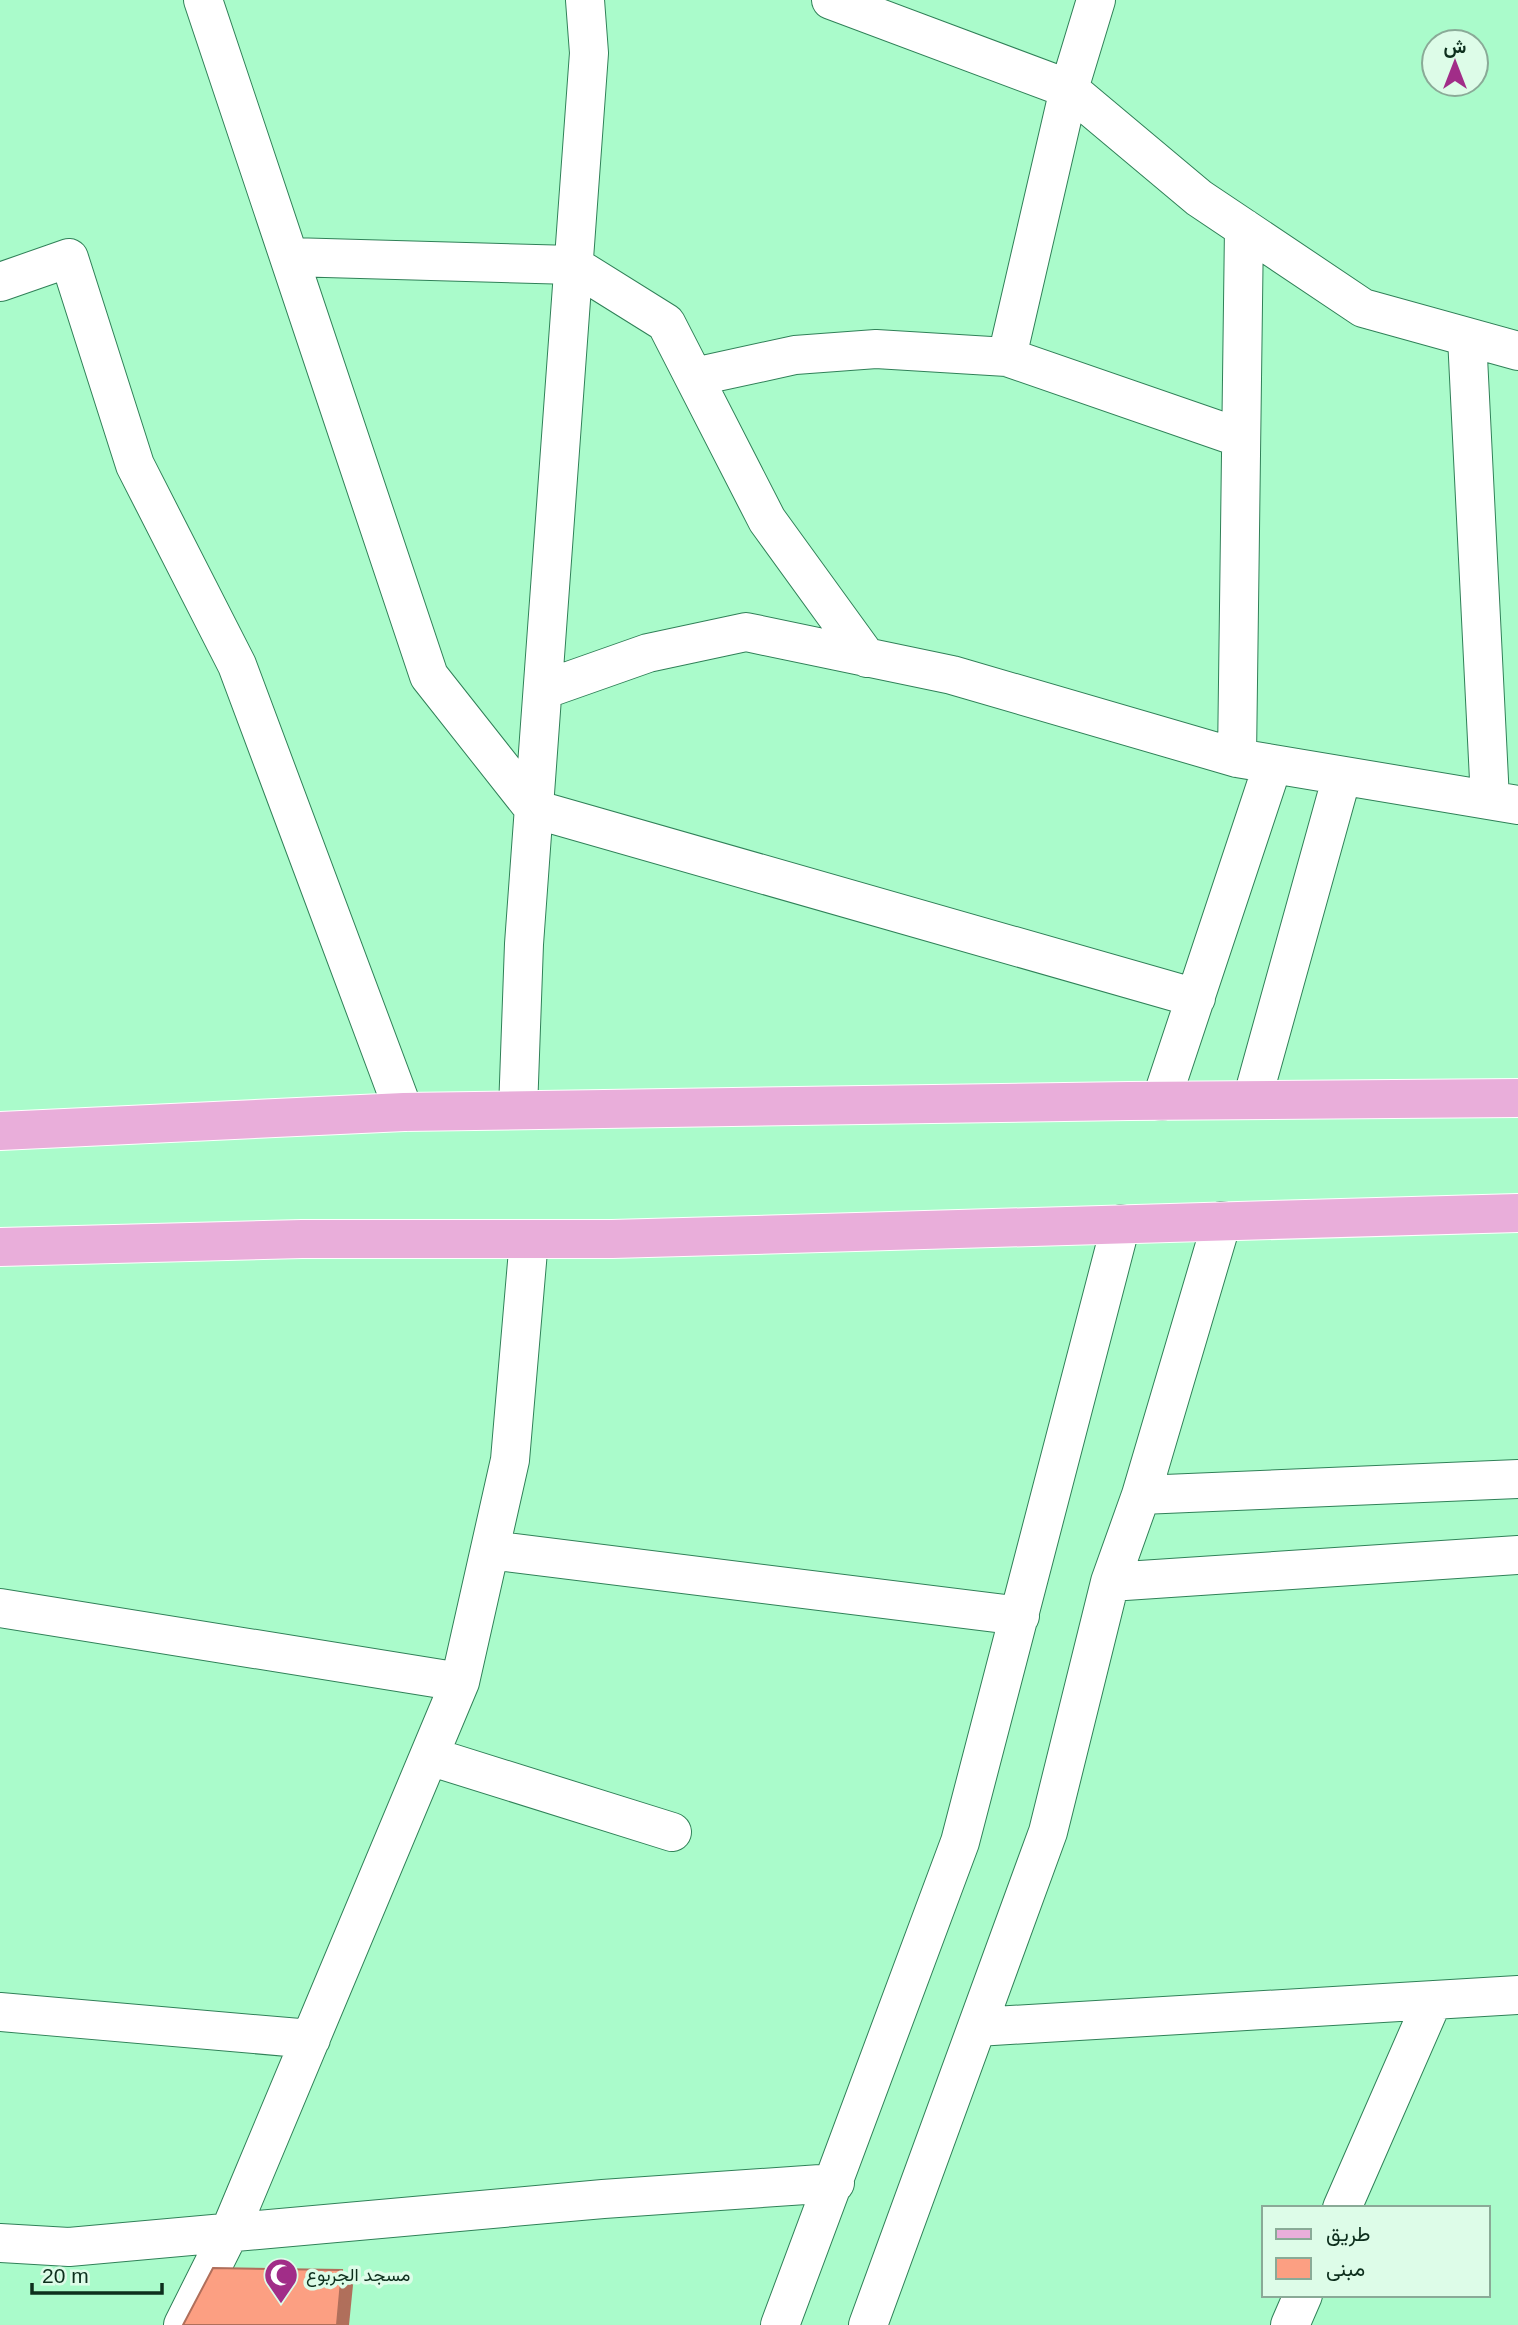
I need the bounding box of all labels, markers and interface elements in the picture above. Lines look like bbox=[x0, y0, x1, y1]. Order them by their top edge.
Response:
north arrow bbox=[1420, 28, 1490, 98]
text: ش bbox=[1444, 36, 1467, 58]
legend bbox=[1262, 2206, 1490, 2297]
text: طريق bbox=[1326, 2222, 1371, 2247]
scale bar bbox=[32, 2252, 161, 2296]
mosque icon: مسجد الجربوع bbox=[262, 2256, 300, 2305]
text: مبنى bbox=[1326, 2257, 1365, 2281]
text: 20 m bbox=[42, 2264, 89, 2287]
place label: مسجد الجربوع bbox=[306, 2265, 410, 2287]

